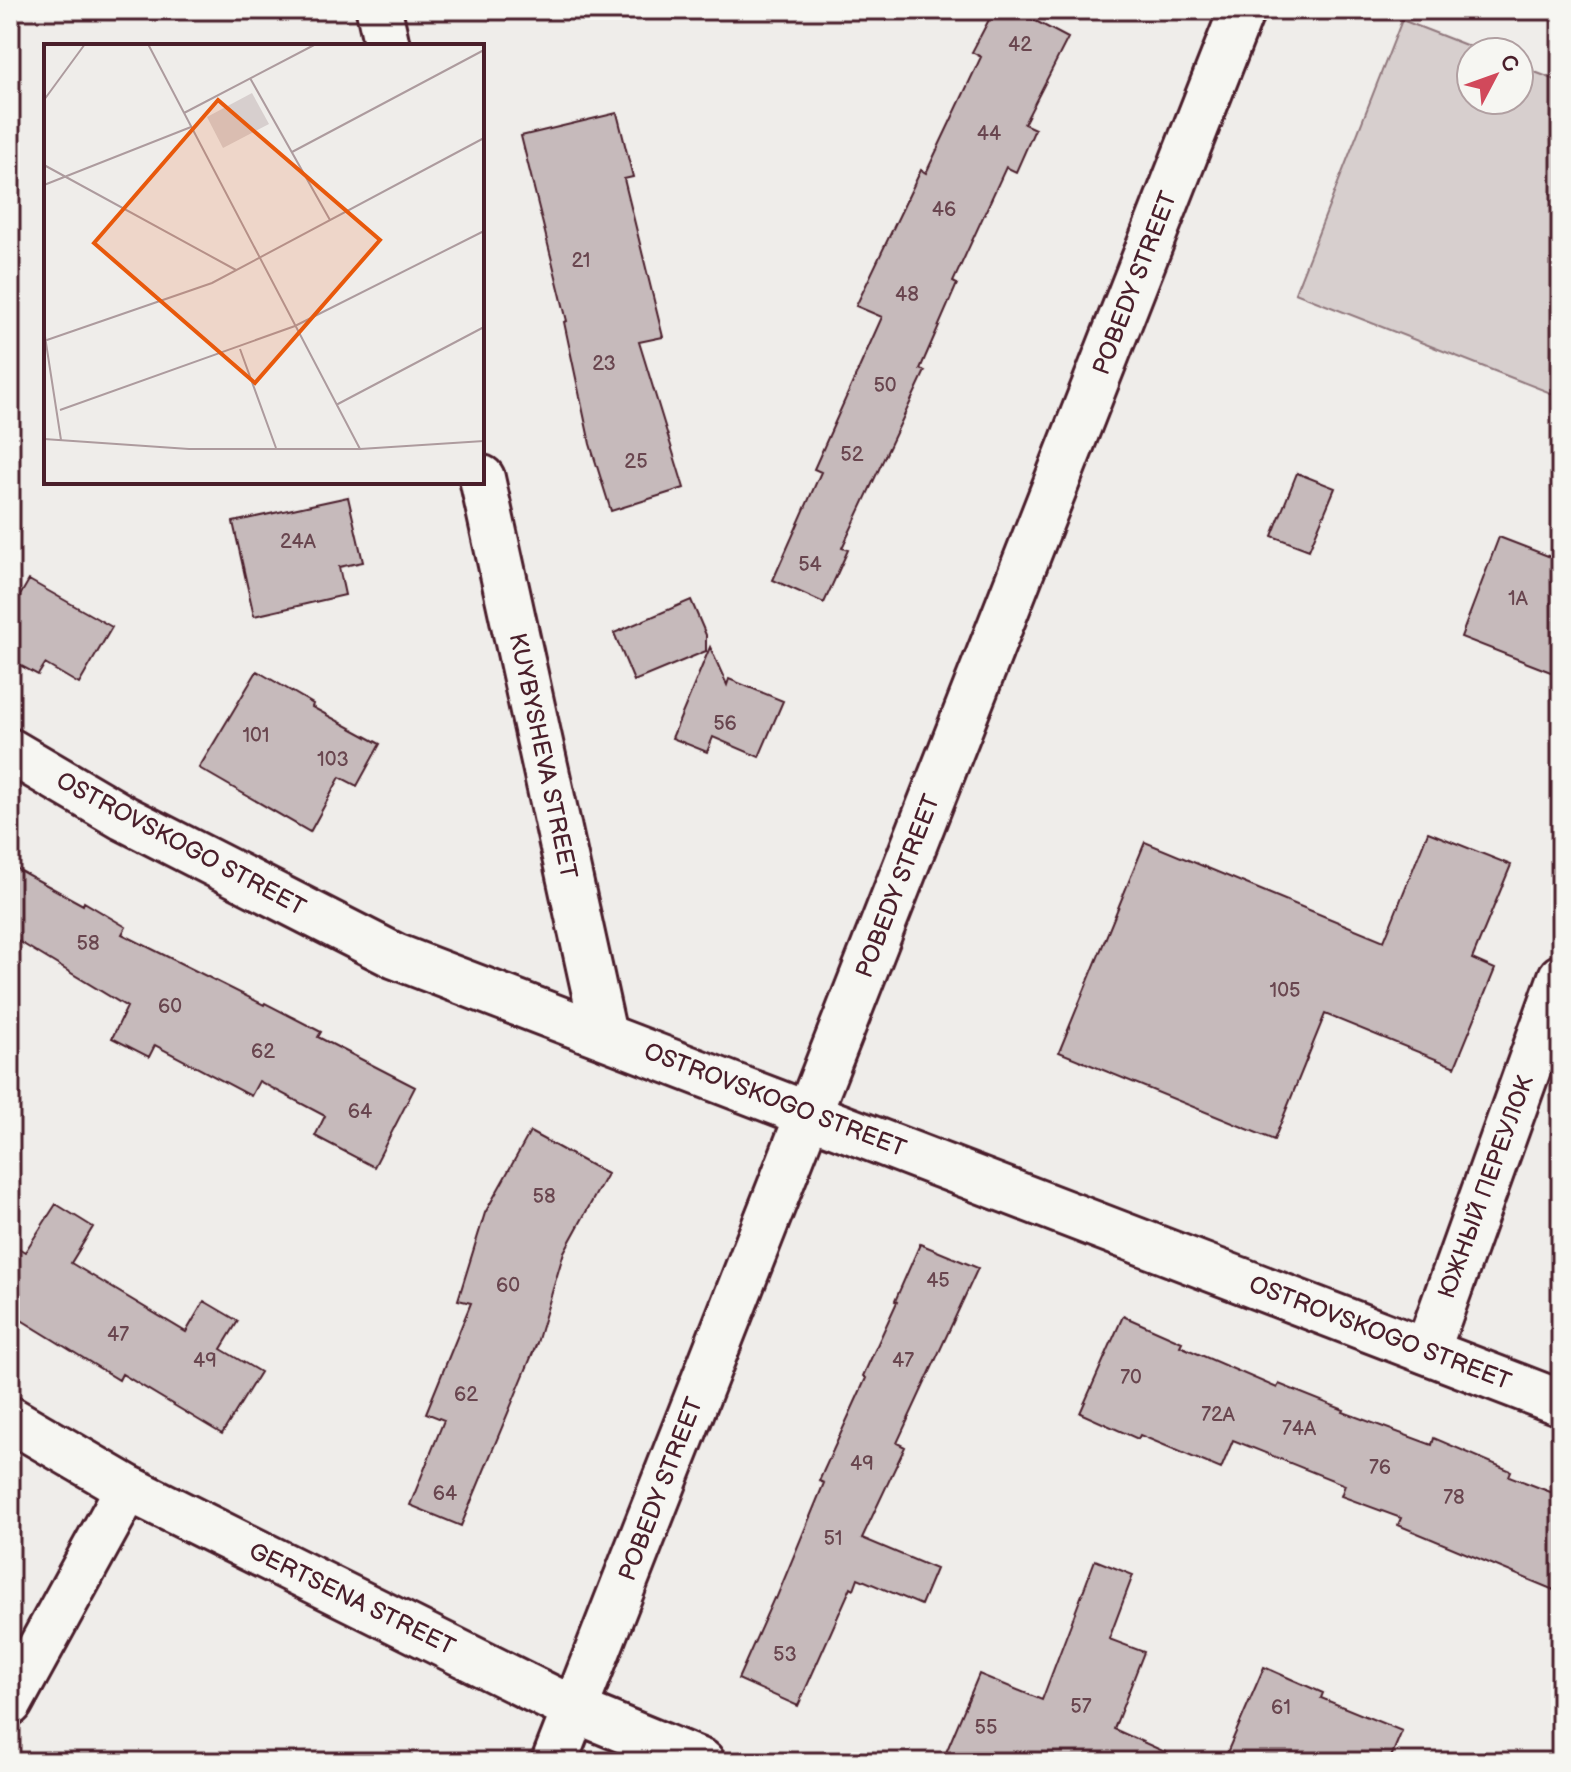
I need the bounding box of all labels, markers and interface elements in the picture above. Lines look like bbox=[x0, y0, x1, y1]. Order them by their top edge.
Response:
house number: 42 bbox=[1008, 33, 1032, 57]
north arrow bbox=[1455, 36, 1535, 116]
inset map bbox=[44, 44, 484, 484]
text: С bbox=[1494, 49, 1524, 78]
house number: 44 bbox=[977, 122, 1001, 146]
street label: POBEDY STREET bbox=[1087, 187, 1183, 379]
house number: 46 bbox=[932, 198, 956, 222]
house number: 21 bbox=[571, 249, 591, 273]
house number: 48 bbox=[895, 283, 919, 307]
house number: 23 bbox=[592, 352, 616, 376]
house number: 50 bbox=[873, 374, 897, 398]
house number: 52 bbox=[840, 443, 864, 467]
house number: 25 bbox=[624, 450, 648, 474]
house number: 24А bbox=[280, 530, 317, 554]
house number: 54 bbox=[798, 553, 822, 577]
house number: 1А bbox=[1508, 587, 1529, 611]
street label: KUYBYSHEVA STREET bbox=[503, 630, 583, 882]
house number: 56 bbox=[713, 712, 737, 736]
house number: 101 bbox=[242, 724, 270, 748]
house number: 103 bbox=[317, 748, 349, 772]
street label: OSTROVSKOGO STREET bbox=[51, 766, 311, 922]
street label: POBEDY STREET bbox=[850, 790, 946, 982]
house number: 58 bbox=[76, 932, 100, 956]
house number: 105 bbox=[1270, 979, 1300, 1003]
house number: 60 bbox=[158, 995, 182, 1019]
street label: OSTROVSKOGO STREET bbox=[640, 1037, 911, 1164]
house number: 62 bbox=[251, 1040, 275, 1064]
street label: ЮЖНЫЙ ПЕРЕУЛОК bbox=[1432, 1071, 1540, 1302]
house number: 64 bbox=[348, 1100, 372, 1124]
house number: 58 bbox=[532, 1185, 556, 1209]
house number: 45 bbox=[926, 1269, 950, 1293]
street label: OSTROVSKOGO STREET bbox=[1245, 1270, 1516, 1397]
house number: 60 bbox=[496, 1274, 520, 1298]
house number: 47 bbox=[107, 1323, 129, 1347]
house number: 49 bbox=[193, 1349, 217, 1373]
house number: 47 bbox=[892, 1349, 914, 1373]
house number: 70 bbox=[1120, 1366, 1142, 1390]
house number: 62 bbox=[454, 1383, 478, 1407]
street label: POBEDY STREET bbox=[613, 1393, 709, 1585]
house number: 72А bbox=[1201, 1403, 1236, 1427]
house number: 74А bbox=[1282, 1417, 1317, 1441]
house number: 49 bbox=[850, 1452, 874, 1476]
house number: 76 bbox=[1369, 1456, 1391, 1480]
house number: 64 bbox=[433, 1482, 457, 1506]
house number: 78 bbox=[1443, 1486, 1465, 1510]
house number: 51 bbox=[823, 1527, 843, 1551]
street label: GERTSENA STREET bbox=[244, 1536, 460, 1662]
house number: 53 bbox=[773, 1643, 797, 1667]
house number: 57 bbox=[1070, 1695, 1092, 1719]
house number: 61 bbox=[1271, 1696, 1291, 1720]
house number: 55 bbox=[975, 1716, 997, 1740]

